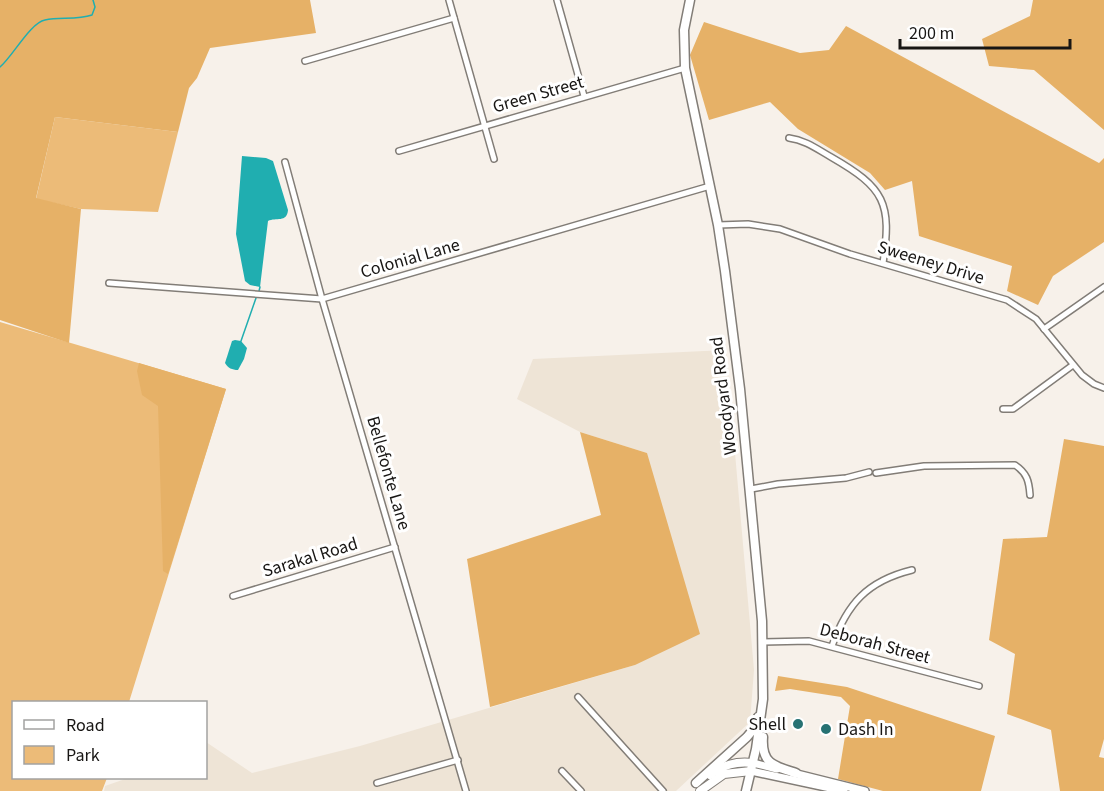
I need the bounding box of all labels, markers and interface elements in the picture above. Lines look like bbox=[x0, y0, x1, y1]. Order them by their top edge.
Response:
scale bar bbox=[900, 12, 1070, 50]
text: 200 m bbox=[909, 21, 954, 46]
street label: Green Street bbox=[490, 70, 587, 119]
street label: Colonial Lane bbox=[357, 232, 463, 285]
street label: Sweeney Drive bbox=[874, 234, 987, 291]
street label: Woodyard Road bbox=[704, 335, 743, 457]
street label: Bellefonte Lane bbox=[360, 413, 417, 533]
street label: Sarakal Road bbox=[260, 531, 361, 584]
street label: Deborah Street bbox=[817, 617, 933, 670]
legend bbox=[12, 701, 207, 779]
place label: Shell bbox=[748, 712, 786, 737]
text: Road bbox=[66, 713, 105, 738]
marker: Shell bbox=[791, 717, 805, 731]
place label: Dash In bbox=[838, 717, 894, 742]
marker: Dash In bbox=[819, 722, 833, 736]
text: Park bbox=[66, 743, 100, 768]

